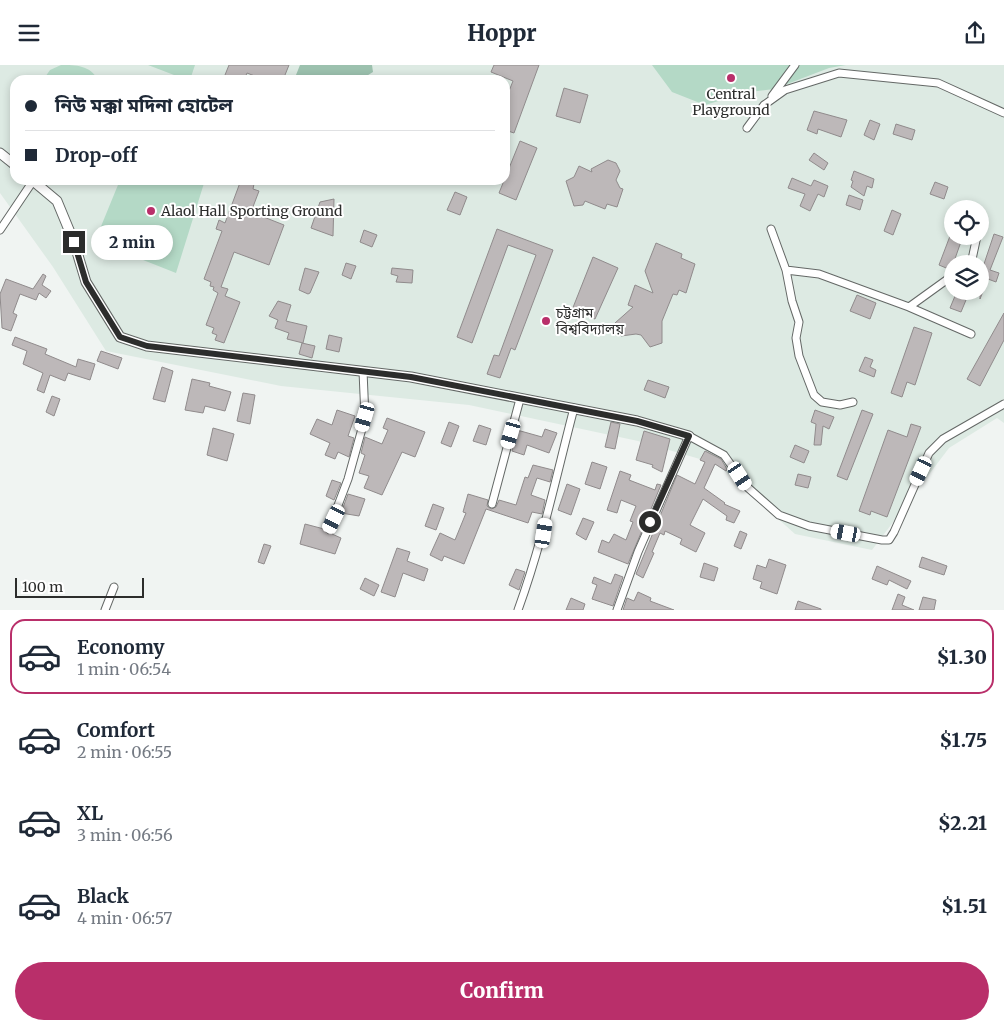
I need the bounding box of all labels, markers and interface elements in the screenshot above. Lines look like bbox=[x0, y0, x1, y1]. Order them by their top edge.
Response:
icon: menu bbox=[15, 19, 43, 47]
text: Hoppr bbox=[467, 19, 537, 47]
icon: share bbox=[961, 19, 989, 47]
marker: Central Playground bbox=[725, 72, 737, 84]
place label: Central Playground bbox=[692, 85, 770, 119]
text: নিউ মক্কা মদিনা হোটেল bbox=[55, 93, 233, 117]
text: Drop-off bbox=[55, 143, 137, 167]
map controls bbox=[944, 200, 989, 300]
button: locate bbox=[944, 200, 989, 245]
place label: Alaol Hall Sporting Ground bbox=[160, 202, 343, 220]
marker: Alaol Hall Sporting Ground bbox=[145, 205, 157, 217]
callout: 2 min bbox=[92, 225, 174, 259]
route end bbox=[63, 231, 85, 253]
text: 2 min bbox=[109, 232, 155, 252]
button: layers bbox=[944, 255, 989, 300]
place label: চট্টগ্রাম বিশ্ববিদ্যালয় bbox=[555, 304, 624, 338]
marker: চট্টগ্রাম বিশ্ববিদ্যালয় bbox=[540, 315, 552, 327]
car bbox=[353, 401, 376, 433]
car bbox=[499, 418, 522, 450]
car bbox=[907, 454, 934, 488]
car bbox=[725, 459, 754, 493]
car bbox=[320, 502, 347, 536]
route start bbox=[639, 511, 661, 533]
car bbox=[534, 517, 553, 549]
car bbox=[829, 523, 862, 543]
scale bar bbox=[15, 575, 144, 598]
text: 100 m bbox=[22, 578, 63, 596]
icon: car bbox=[17, 634, 62, 679]
text: Economy bbox=[77, 635, 165, 659]
text: $1.30 bbox=[937, 645, 987, 669]
text: 1 min · 06:54 bbox=[77, 659, 171, 679]
icon: car bbox=[17, 717, 62, 762]
text: Comfort bbox=[77, 718, 155, 742]
text: $1.75 bbox=[940, 728, 987, 752]
text: 2 min · 06:55 bbox=[77, 742, 172, 762]
icon: car bbox=[17, 800, 62, 845]
text: XL bbox=[77, 801, 103, 825]
text: $2.21 bbox=[938, 811, 987, 835]
text: 3 min · 06:56 bbox=[77, 825, 173, 845]
icon: car bbox=[17, 883, 62, 928]
text: Black bbox=[77, 884, 129, 908]
text: $1.51 bbox=[941, 894, 987, 918]
text: 4 min · 06:57 bbox=[77, 908, 172, 928]
button: Confirm bbox=[15, 962, 989, 1020]

